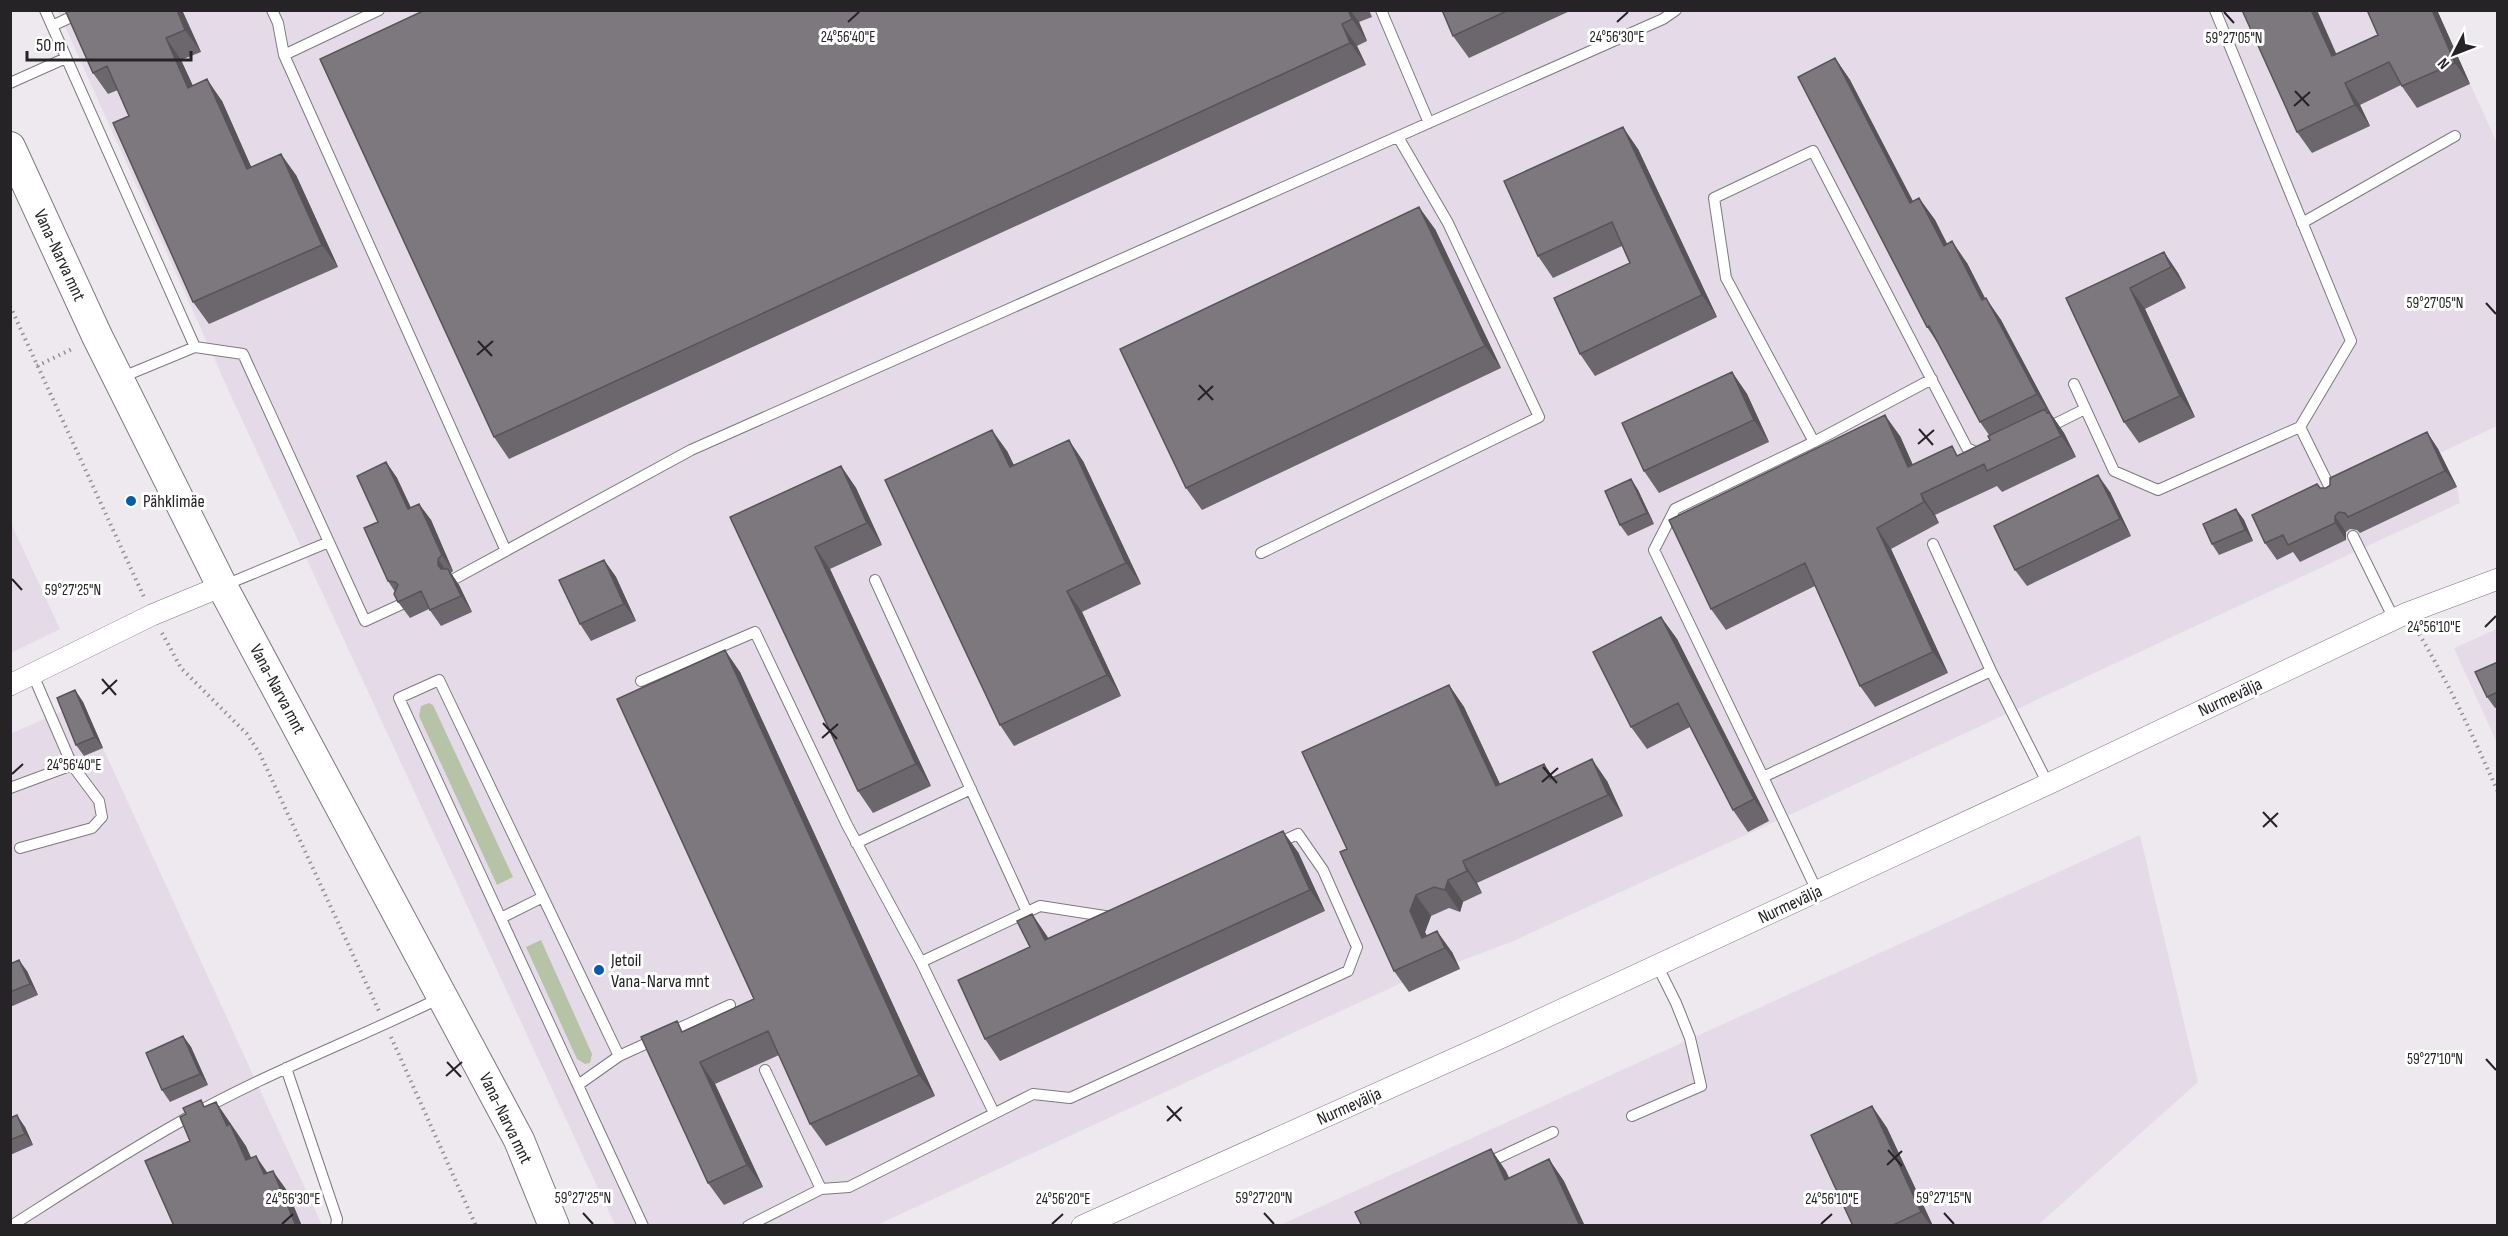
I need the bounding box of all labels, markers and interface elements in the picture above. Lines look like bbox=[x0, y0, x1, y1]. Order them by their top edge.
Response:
scale bar bbox=[27, 24, 190, 62]
north arrow bbox=[2424, 24, 2484, 84]
text: 24°56'40"E bbox=[821, 28, 875, 47]
text: 24°56'30"E bbox=[1590, 28, 1644, 47]
text: 59°27'05"N bbox=[2206, 29, 2262, 48]
text: 50 m bbox=[36, 35, 66, 56]
text: N bbox=[2434, 54, 2454, 73]
street label: Vana-Narva mnt bbox=[29, 206, 90, 305]
text: 59°27'05"N bbox=[2407, 294, 2463, 313]
place label: Pähklimäe bbox=[143, 491, 205, 512]
marker: Pähklimäe bbox=[124, 494, 138, 508]
text: 59°27'25"N bbox=[45, 581, 101, 600]
text: 24°56'10"E bbox=[2407, 618, 2461, 637]
street label: Vana-Narva mnt bbox=[245, 641, 310, 738]
street label: Nurmevälja bbox=[2195, 674, 2266, 721]
text: 24°56'40"E bbox=[47, 756, 101, 775]
street label: Nurmevälja bbox=[1755, 881, 1826, 928]
place label: Jetoil Vana-Narva mnt bbox=[610, 950, 710, 992]
marker: Jetoil Vana-Narva mnt bbox=[592, 963, 606, 977]
text: 59°27'10"N bbox=[2407, 1050, 2463, 1069]
street label: Vana-Narva mnt bbox=[475, 1069, 537, 1168]
street label: Nurmevälja bbox=[1314, 1083, 1385, 1130]
text: 59°27'25"N bbox=[555, 1189, 611, 1208]
text: 59°27'20"N bbox=[1235, 1189, 1293, 1208]
text: 59°27'15"N bbox=[1916, 1189, 1972, 1208]
text: 24°56'30"E bbox=[266, 1190, 320, 1209]
text: 24°56'20"E bbox=[1036, 1190, 1090, 1209]
text: 24°56'10"E bbox=[1805, 1190, 1859, 1209]

